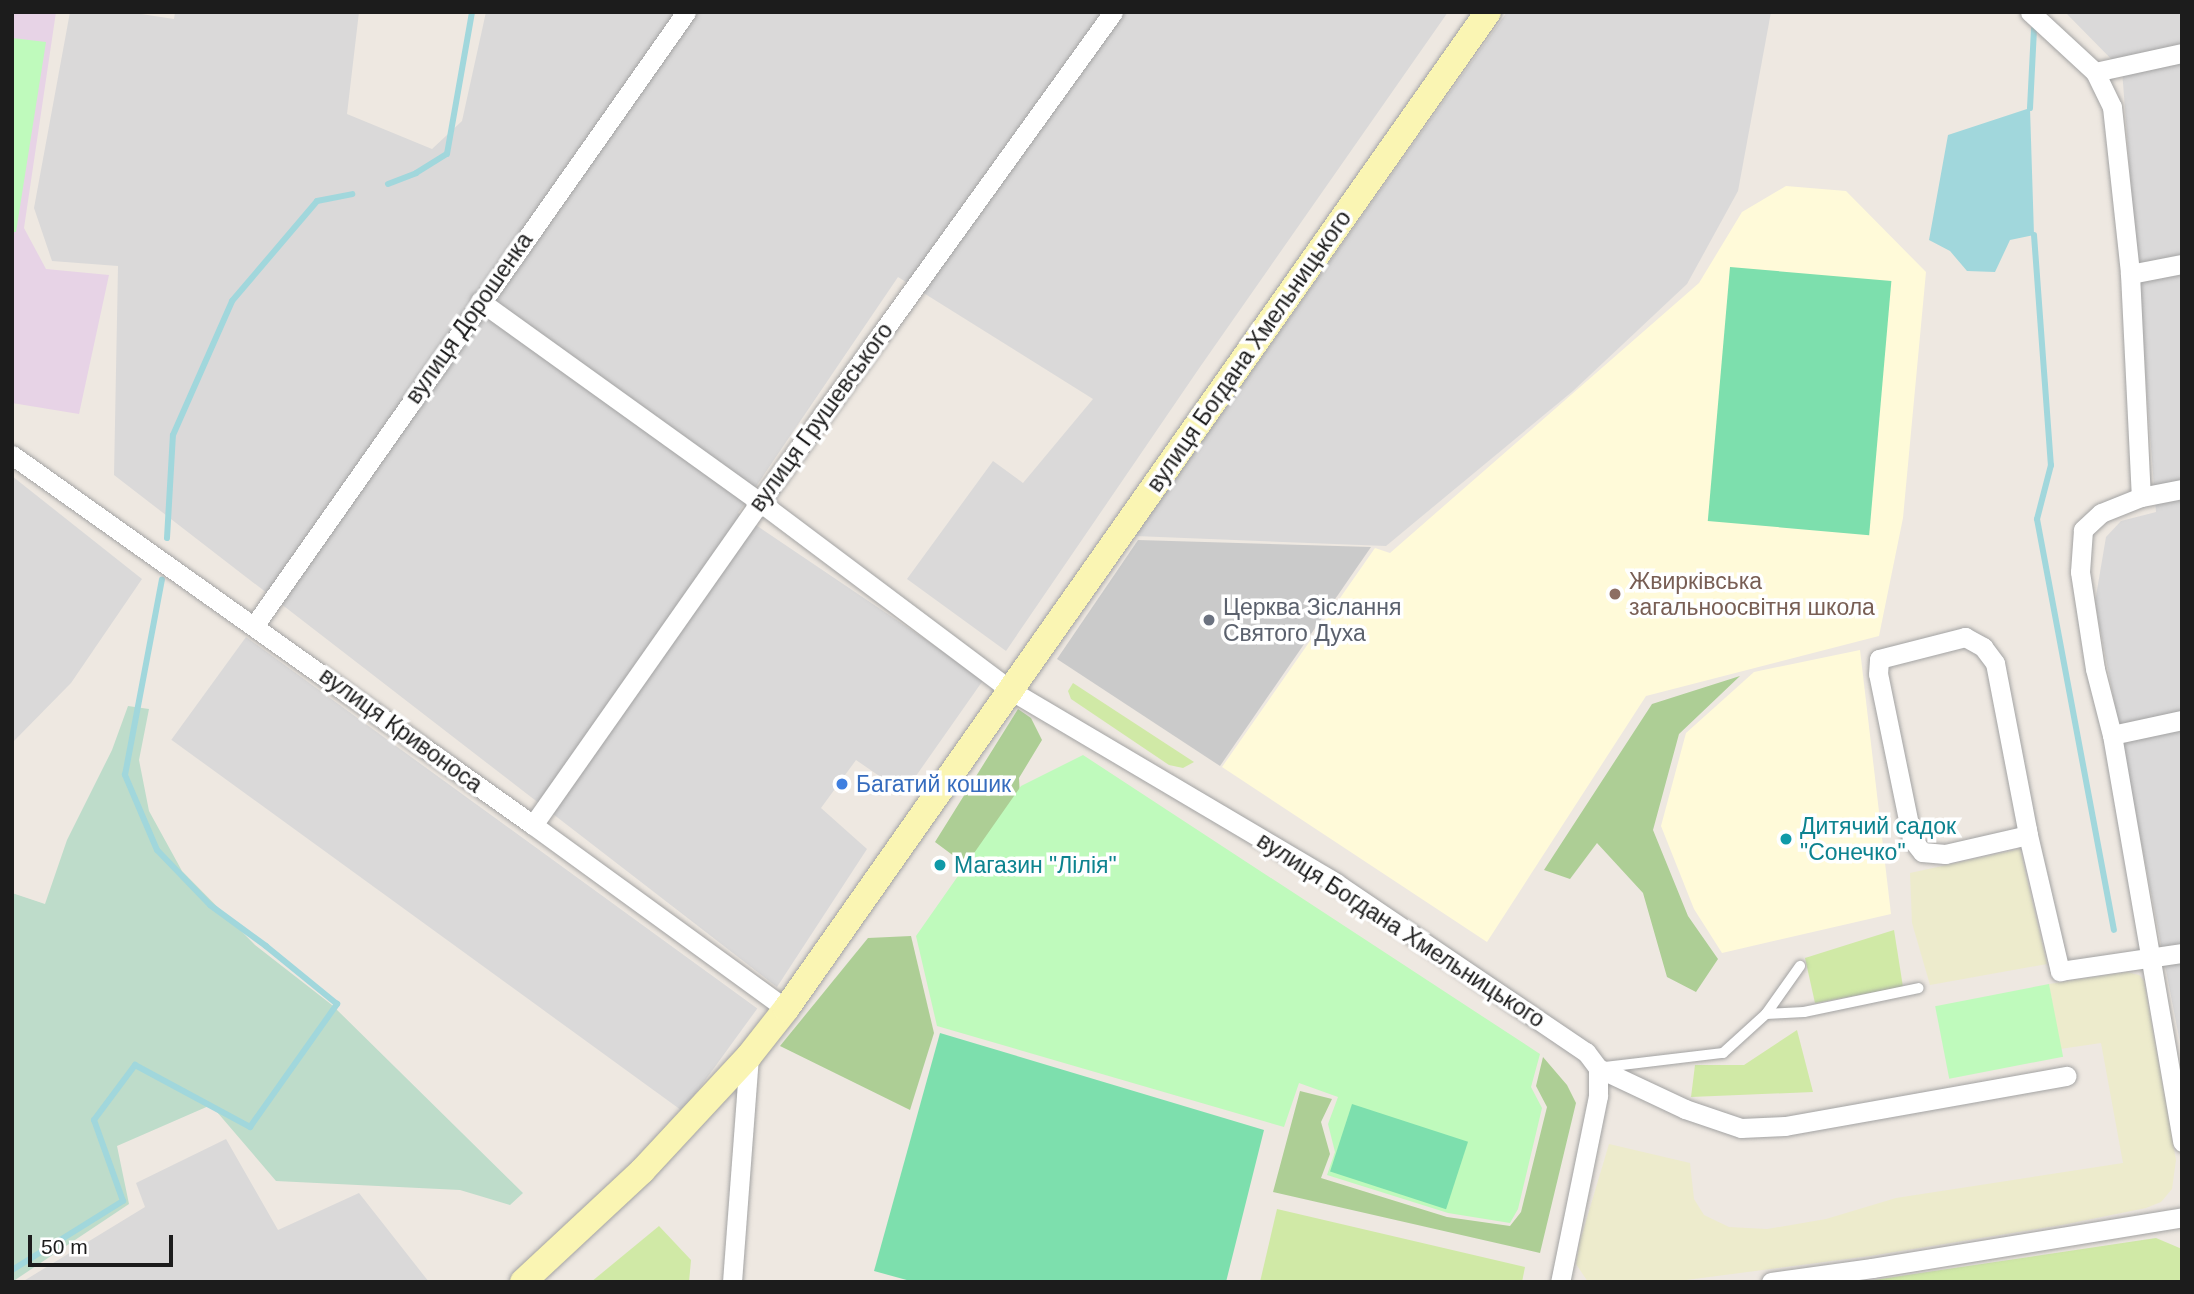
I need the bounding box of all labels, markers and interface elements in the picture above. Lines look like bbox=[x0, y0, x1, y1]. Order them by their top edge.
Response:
street label: вулиця Богдана Хмельницького bbox=[1141, 205, 1357, 497]
street label: вулиця Дорошенка bbox=[400, 227, 538, 409]
street label: вулиця Грушевського bbox=[743, 317, 899, 517]
place label: Жвирківська загальноосвітня школа bbox=[1629, 567, 1875, 621]
marker: Жвирківська загальноосвітня школа bbox=[1607, 586, 1623, 602]
place label: Церква Зіслання Святого Духа bbox=[1223, 593, 1401, 647]
marker: Церква Зіслання Святого Духа bbox=[1201, 612, 1217, 628]
street label: вулиця Кривоноса bbox=[314, 662, 488, 798]
place label: Багатий кошик bbox=[856, 770, 1011, 798]
marker: Багатий кошик bbox=[834, 776, 850, 792]
place label: Дитячий садок "Сонечко" bbox=[1800, 812, 1956, 866]
street label: вулиця Богдана Хмельницького bbox=[1252, 827, 1550, 1033]
marker: Дитячий садок "Сонечко" bbox=[1778, 831, 1794, 847]
place label: Магазин "Лілія" bbox=[954, 851, 1117, 879]
marker: Магазин "Лілія" bbox=[932, 857, 948, 873]
scale bar bbox=[32, 1220, 177, 1264]
text: 50 m bbox=[41, 1235, 88, 1258]

